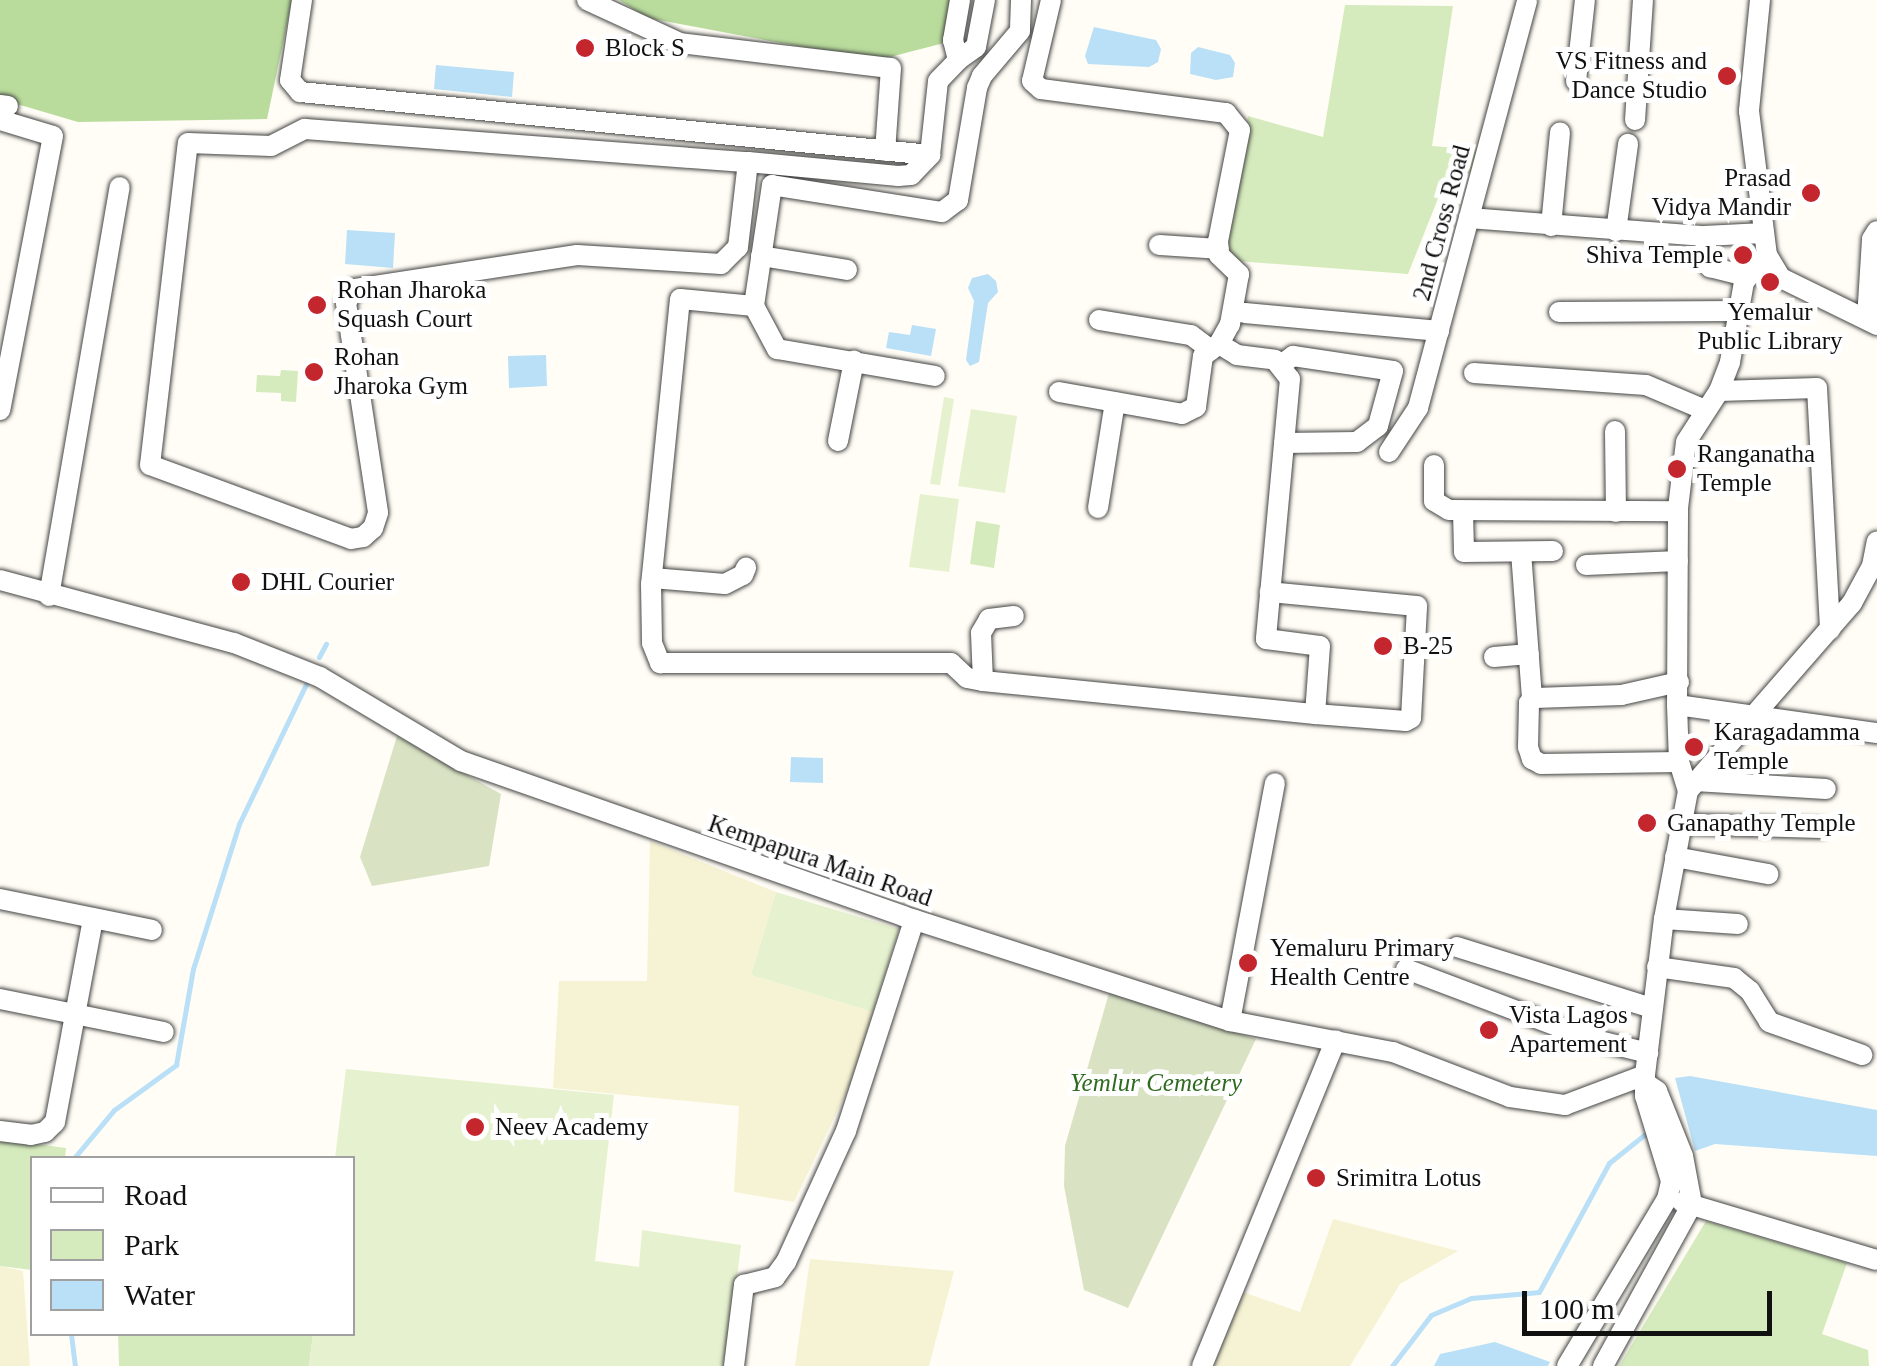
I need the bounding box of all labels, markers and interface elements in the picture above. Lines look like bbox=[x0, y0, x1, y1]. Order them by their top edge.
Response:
place label: Block S bbox=[605, 33, 685, 63]
marker: Block S bbox=[574, 37, 596, 59]
place label: VS Fitness and Dance Studio bbox=[1556, 47, 1707, 106]
marker: VS Fitness and Dance Studio bbox=[1716, 65, 1738, 87]
street label: 2nd Cross Road bbox=[1407, 142, 1477, 304]
place label: Prasad Vidya Mandir bbox=[1652, 164, 1791, 223]
marker: Prasad Vidya Mandir bbox=[1800, 182, 1822, 204]
place label: Shiva Temple bbox=[1585, 240, 1723, 270]
marker: Shiva Temple bbox=[1732, 244, 1754, 266]
marker: Yemalur Public Library bbox=[1759, 271, 1781, 293]
place label: Rohan Jharoka Squash Court bbox=[337, 276, 486, 335]
marker: Rohan Jharoka Squash Court bbox=[306, 294, 328, 316]
place label: Yemalur Public Library bbox=[1697, 298, 1843, 357]
place label: Rohan Jharoka Gym bbox=[334, 343, 468, 402]
marker: Rohan Jharoka Gym bbox=[303, 361, 325, 383]
place label: Ranganatha Temple bbox=[1697, 440, 1815, 499]
marker: Ranganatha Temple bbox=[1666, 458, 1688, 480]
place label: DHL Courier bbox=[261, 567, 395, 597]
marker: DHL Courier bbox=[230, 571, 252, 593]
place label: B-25 bbox=[1403, 631, 1453, 661]
marker: B-25 bbox=[1372, 635, 1394, 657]
place label: Karagadamma Temple bbox=[1714, 718, 1860, 777]
marker: Karagadamma Temple bbox=[1683, 736, 1705, 758]
place label: Ganapathy Temple bbox=[1667, 808, 1856, 838]
street label: Kempapura Main Road bbox=[704, 809, 936, 913]
marker: Ganapathy Temple bbox=[1636, 812, 1658, 834]
place label: Yemaluru Primary Health Centre bbox=[1270, 934, 1454, 993]
marker: Yemaluru Primary Health Centre bbox=[1235, 950, 1261, 976]
place label: Vista Lagos Apartement bbox=[1509, 1001, 1628, 1060]
marker: Vista Lagos Apartement bbox=[1478, 1019, 1500, 1041]
park label: Yemlur Cemetery bbox=[1070, 1068, 1242, 1098]
place label: Neev Academy bbox=[495, 1112, 650, 1142]
marker: Neev Academy bbox=[464, 1116, 486, 1138]
legend bbox=[30, 1156, 355, 1336]
place label: Srimitra Lotus bbox=[1336, 1163, 1481, 1193]
marker: Srimitra Lotus bbox=[1305, 1167, 1327, 1189]
text: Road bbox=[124, 1178, 187, 1211]
text: Park bbox=[124, 1228, 179, 1261]
scale bar bbox=[1527, 1271, 1777, 1333]
text: Water bbox=[124, 1278, 195, 1311]
text: 100 m bbox=[1539, 1292, 1615, 1325]

